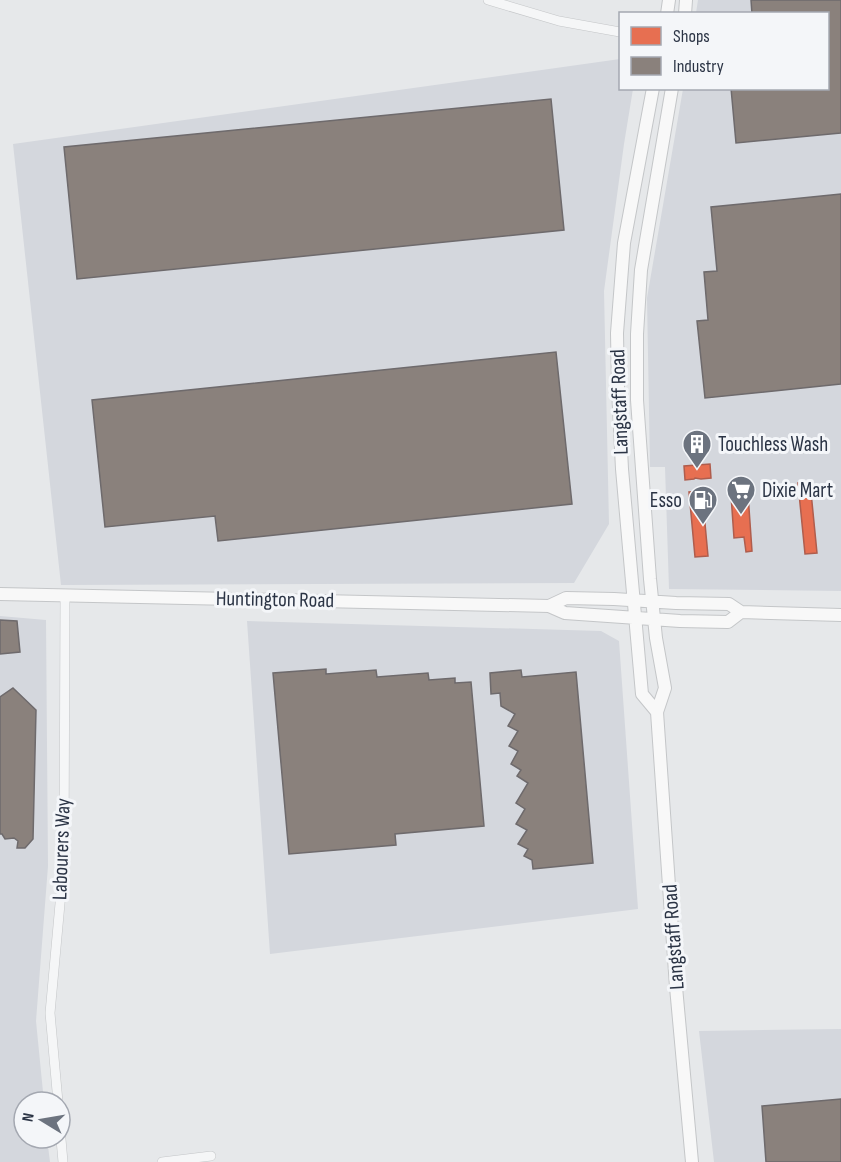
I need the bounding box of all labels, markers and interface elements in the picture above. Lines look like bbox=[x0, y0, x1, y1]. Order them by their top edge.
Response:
legend bbox=[619, 12, 829, 90]
text: Shops bbox=[673, 26, 710, 47]
text: Industry bbox=[673, 56, 724, 77]
street label: Langstaff Road bbox=[605, 349, 634, 455]
building icon: Touchless Wash bbox=[681, 428, 713, 470]
place label: Touchless Wash bbox=[718, 432, 828, 457]
supermarket icon: Dixie Mart bbox=[725, 474, 757, 516]
place label: Dixie Mart bbox=[762, 478, 833, 503]
fuel station icon: Esso bbox=[687, 484, 719, 526]
place label: Esso bbox=[650, 488, 682, 513]
street label: Huntington Road bbox=[216, 586, 334, 613]
street label: Labourers Way bbox=[47, 798, 76, 900]
street label: Langstaff Road bbox=[657, 883, 690, 990]
north arrow bbox=[12, 1090, 72, 1150]
text: N bbox=[19, 1111, 39, 1123]

